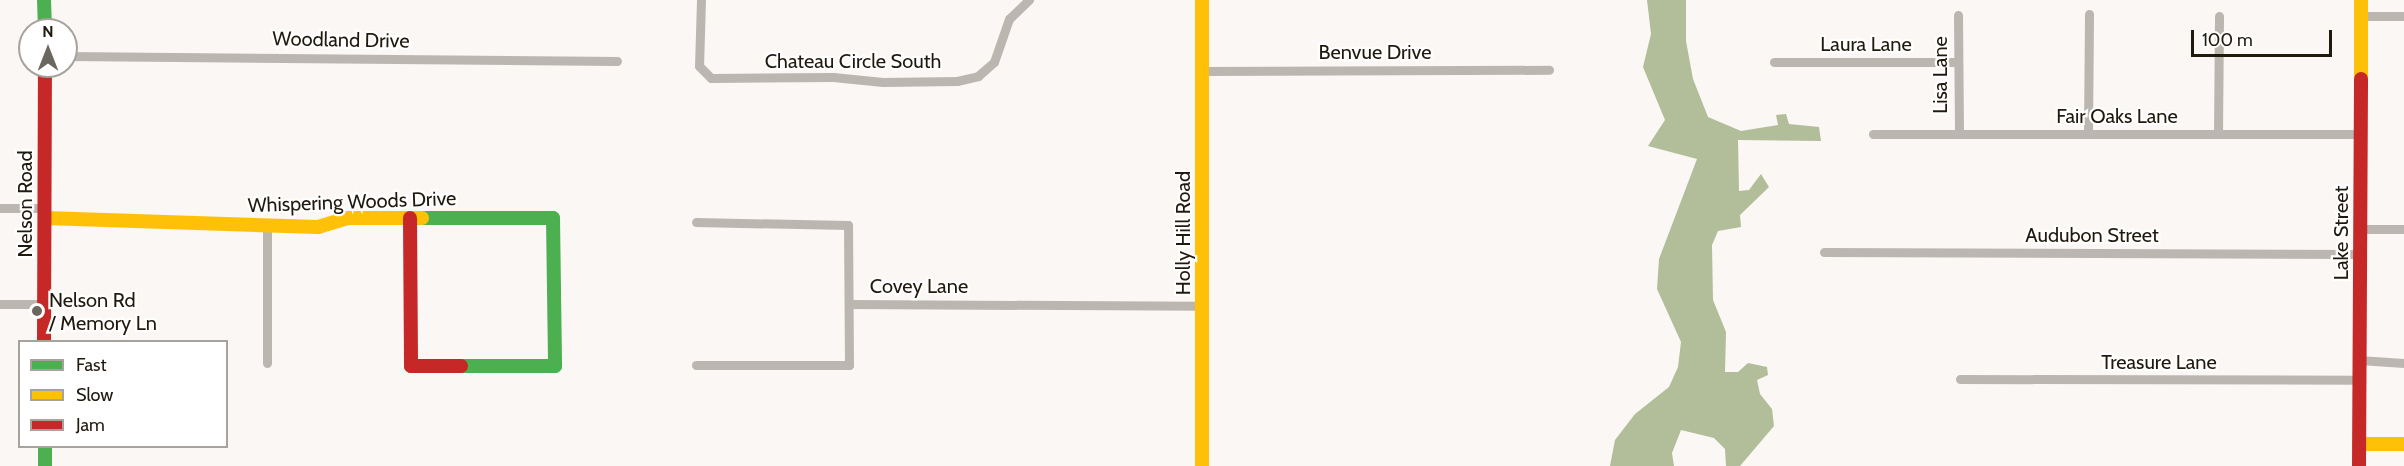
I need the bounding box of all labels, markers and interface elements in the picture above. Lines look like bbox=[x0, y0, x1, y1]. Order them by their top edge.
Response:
north arrow bbox=[18, 18, 78, 78]
scale bar bbox=[2194, 18, 2335, 56]
text: N bbox=[42, 22, 54, 41]
street label: Woodland Drive bbox=[272, 27, 410, 53]
text: 100 m bbox=[2202, 29, 2253, 51]
street label: Laura Lane bbox=[1820, 32, 1912, 56]
street label: Lisa Lane bbox=[1928, 36, 1952, 114]
street label: Benvue Drive bbox=[1318, 40, 1432, 64]
street label: Chateau Circle South bbox=[765, 49, 941, 73]
street label: Fair Oaks Lane bbox=[2056, 104, 2178, 128]
street label: Nelson Road bbox=[13, 150, 37, 258]
street label: Holly Hill Road bbox=[1171, 171, 1195, 295]
street label: Whispering Woods Drive bbox=[247, 186, 457, 218]
street label: Lake Street bbox=[2329, 186, 2353, 280]
street label: Audubon Street bbox=[2025, 223, 2159, 247]
street label: Covey Lane bbox=[870, 274, 968, 298]
place label: Nelson Rd / Memory Ln bbox=[49, 288, 157, 335]
marker: Nelson Rd / Memory Ln bbox=[30, 304, 44, 318]
legend bbox=[18, 340, 228, 448]
street label: Treasure Lane bbox=[2101, 350, 2217, 374]
text: Fast bbox=[76, 354, 107, 376]
text: Slow bbox=[76, 384, 113, 406]
text: Jam bbox=[76, 414, 105, 436]

